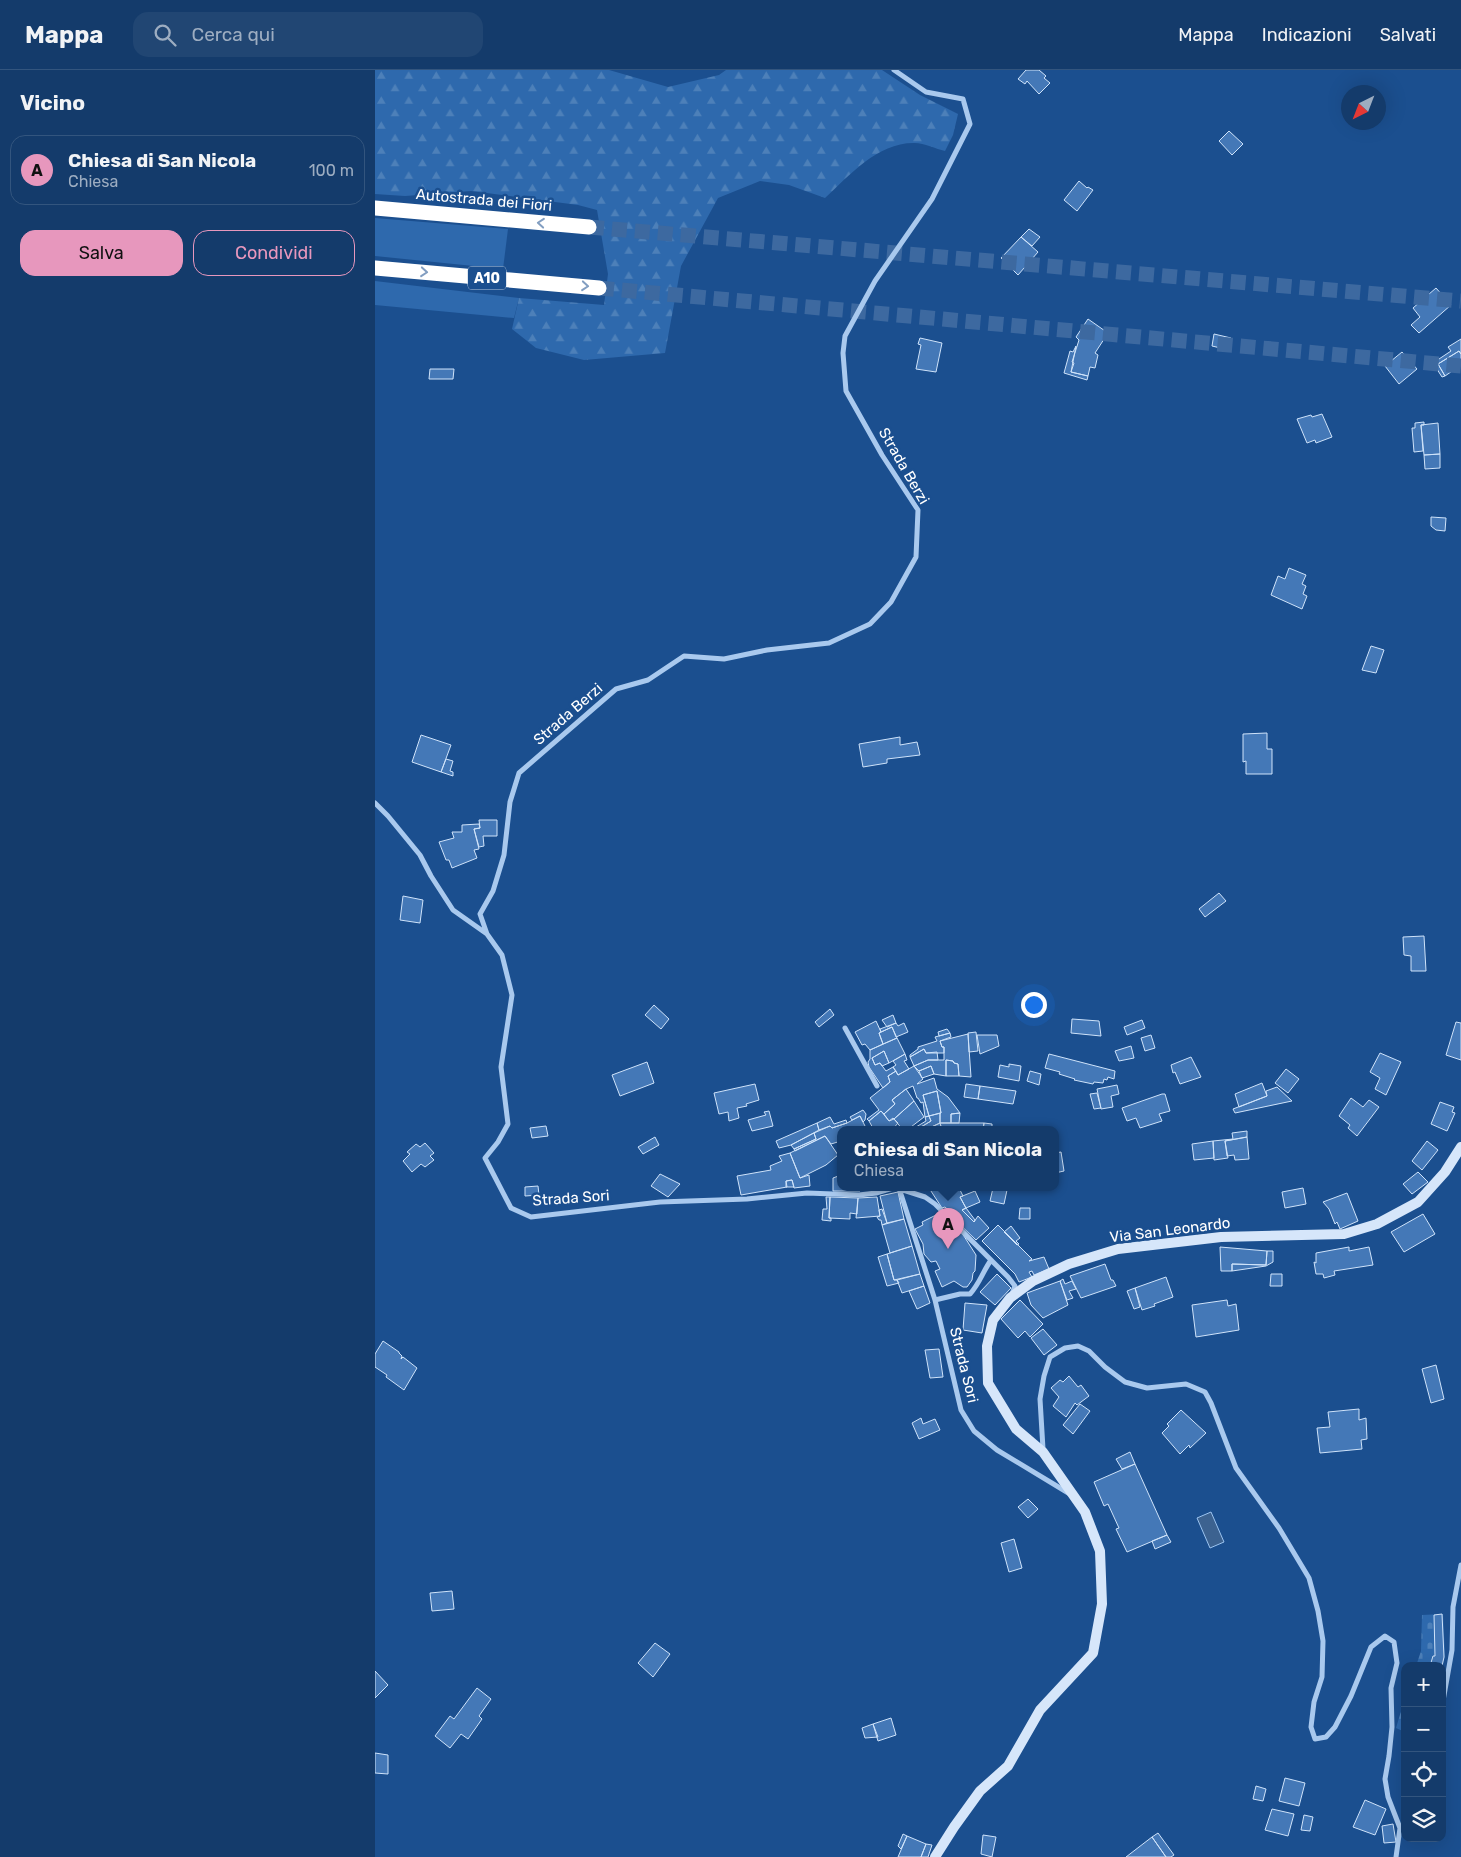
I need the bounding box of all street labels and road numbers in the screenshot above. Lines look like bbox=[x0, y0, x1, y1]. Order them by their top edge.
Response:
street label: Autostrada dei Fiori bbox=[415, 185, 553, 215]
road number: A10 bbox=[468, 267, 506, 290]
street label: Strada Berzi bbox=[875, 425, 933, 507]
street label: Strada Berzi bbox=[530, 679, 606, 749]
street label: Strada Sori bbox=[532, 1186, 610, 1210]
street label: Via San Leonardo bbox=[1109, 1214, 1231, 1246]
street label: Strada Sori bbox=[946, 1325, 982, 1405]

